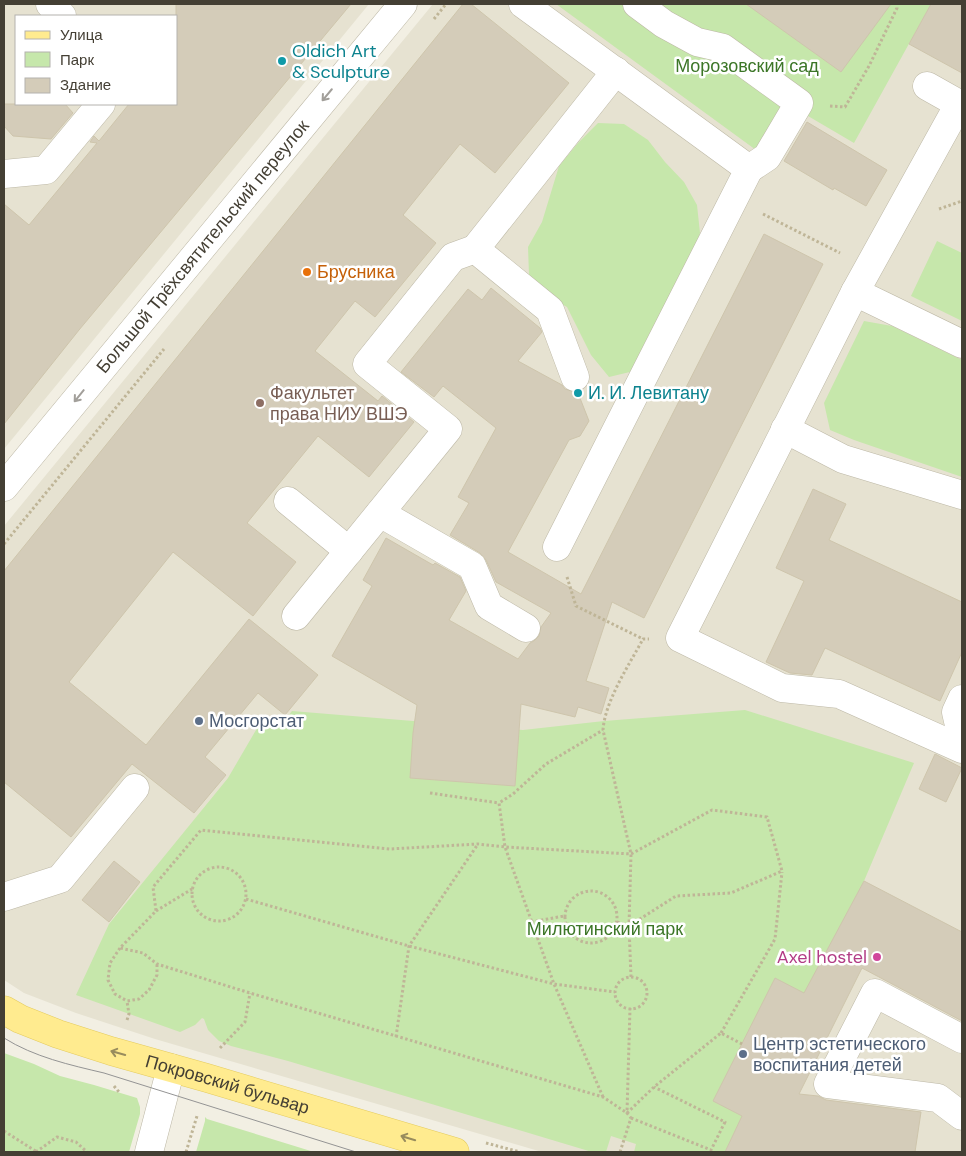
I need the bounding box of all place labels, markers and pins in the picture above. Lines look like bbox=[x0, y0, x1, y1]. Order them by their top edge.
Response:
place label: Oldich Art & Sculpture bbox=[292, 39, 390, 84]
marker: Oldich Art & Sculpture bbox=[276, 55, 288, 67]
place label: Брусника bbox=[317, 260, 396, 284]
marker: Брусника bbox=[301, 266, 313, 278]
place label: Факультет права НИУ ВШЭ bbox=[270, 381, 408, 426]
place label: И. И. Левитану bbox=[588, 381, 709, 405]
marker: И. И. Левитану bbox=[572, 387, 584, 399]
marker: Факультет права НИУ ВШЭ bbox=[254, 397, 266, 409]
place label: Мосгорстат bbox=[209, 709, 304, 733]
marker: Мосгорстат bbox=[193, 715, 205, 727]
place label: Axel hostel bbox=[777, 945, 867, 969]
marker: Axel hostel bbox=[871, 951, 883, 963]
place label: Центр эстетического воспитания детей bbox=[753, 1032, 926, 1077]
marker: Центр эстетического воспитания детей bbox=[737, 1048, 749, 1060]

